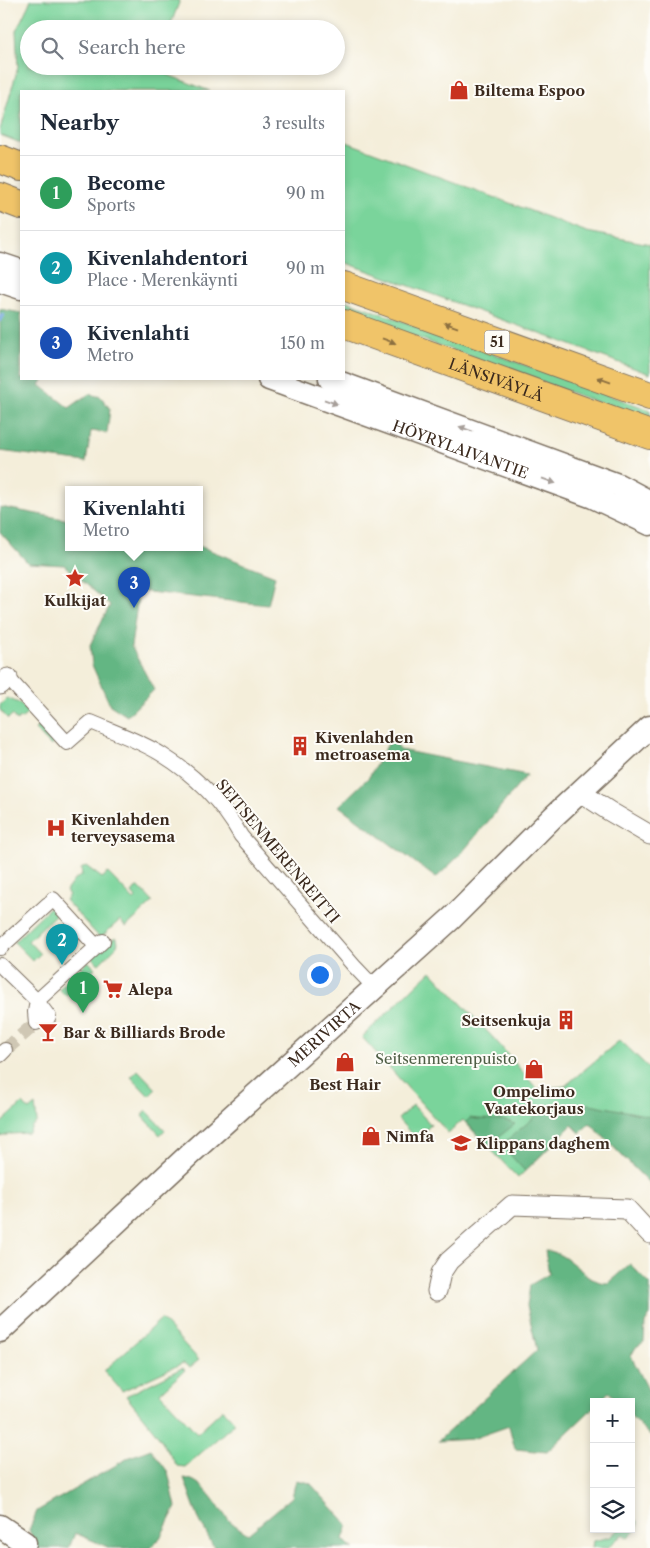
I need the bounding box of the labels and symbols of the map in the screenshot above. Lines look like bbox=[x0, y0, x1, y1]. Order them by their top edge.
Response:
shop icon: Biltema Espoo bbox=[448, 79, 470, 101]
place label: Biltema Espoo bbox=[474, 81, 585, 100]
one-way arrow bbox=[443, 321, 458, 329]
road number: 51 bbox=[484, 331, 510, 354]
one-way arrow bbox=[382, 338, 397, 345]
street label: LÄNSIVÄYLÄ bbox=[446, 353, 547, 405]
one-way arrow bbox=[596, 376, 611, 384]
one-way arrow bbox=[324, 398, 339, 406]
street label: HÖYRYLAIVANTIE bbox=[390, 415, 531, 482]
one-way arrow bbox=[458, 425, 473, 432]
one-way arrow bbox=[542, 477, 557, 485]
place icon: Kulkijat bbox=[64, 567, 86, 589]
pin: 3 bbox=[118, 567, 150, 608]
place label: Kulkijat bbox=[44, 591, 106, 610]
place label: Kivenlahden metroasema bbox=[315, 728, 414, 764]
building icon: Kivenlahden metroasema bbox=[289, 735, 311, 757]
street label: SEITSENMERENREITTI bbox=[212, 775, 344, 927]
place label: Kivenlahden terveysasema bbox=[71, 810, 175, 846]
hospital icon: Kivenlahden terveysasema bbox=[45, 817, 67, 839]
pin: 2 bbox=[46, 924, 78, 965]
your location bbox=[307, 962, 333, 988]
pin: 1 bbox=[67, 972, 99, 1013]
supermarket icon: Alepa bbox=[102, 978, 124, 1000]
place label: Alepa bbox=[127, 980, 173, 999]
street label: MERIVIRTA bbox=[284, 995, 365, 1071]
building icon: Seitsenkuja bbox=[555, 1009, 577, 1031]
place label: Seitsenkuja bbox=[461, 1011, 551, 1030]
bar icon: Bar & Billiards Brode bbox=[37, 1021, 59, 1043]
place label: Bar & Billiards Brode bbox=[63, 1023, 226, 1042]
park label: Seitsenmerenpuisto bbox=[375, 1049, 517, 1068]
shop icon: Best Hair bbox=[334, 1051, 356, 1073]
shop icon: Ompelimo Vaatekorjaus bbox=[523, 1058, 545, 1080]
place label: Best Hair bbox=[309, 1075, 382, 1094]
place label: Ompelimo Vaatekorjaus bbox=[483, 1082, 584, 1118]
shop icon: Nimfa bbox=[360, 1125, 382, 1147]
place label: Nimfa bbox=[386, 1127, 434, 1146]
school or university icon: Klippans daghem bbox=[450, 1132, 472, 1154]
place label: Klippans daghem bbox=[476, 1134, 610, 1153]

